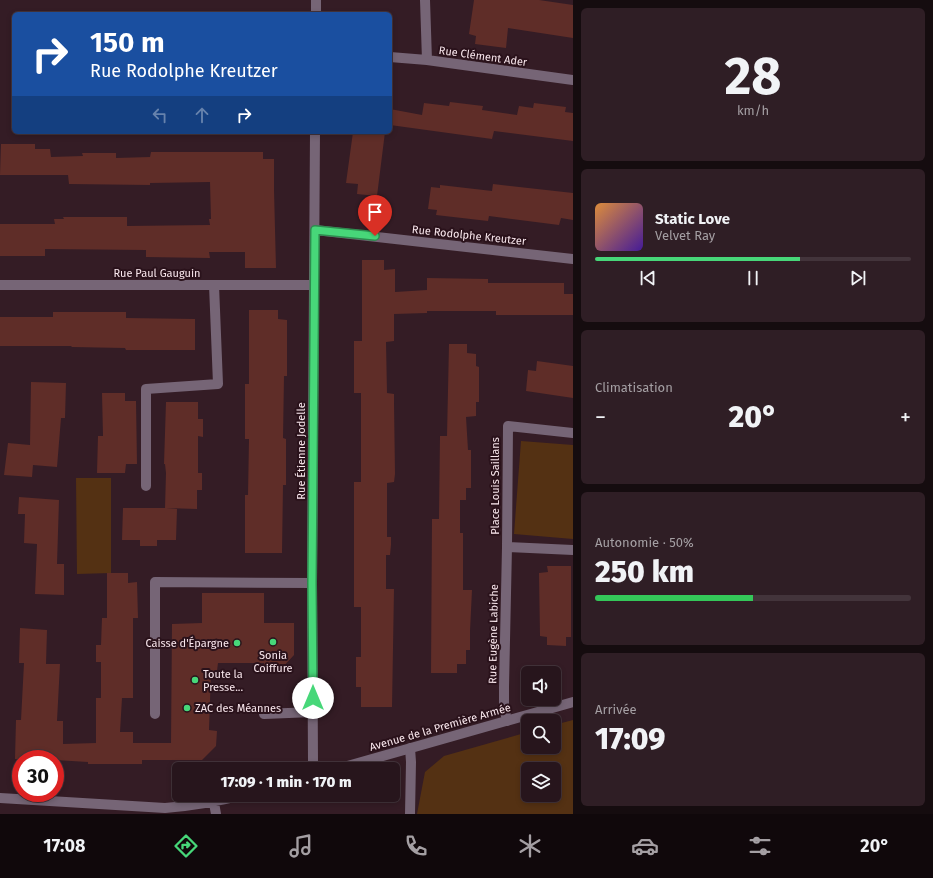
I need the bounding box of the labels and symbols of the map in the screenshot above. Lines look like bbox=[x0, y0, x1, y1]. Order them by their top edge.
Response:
street label: Rue Clément Ader bbox=[438, 44, 529, 69]
pin bbox=[358, 195, 392, 236]
street label: Rue Rodolphe Kreutzer bbox=[411, 223, 527, 248]
street label: Rue Paul Gauguin bbox=[113, 267, 201, 280]
street label: Rue Étienne Jodelle bbox=[294, 402, 308, 500]
street label: Place Louis Saillans bbox=[489, 437, 502, 535]
street label: Rue Eugène Labiche bbox=[486, 584, 501, 684]
place label: Caisse d'Épargne bbox=[145, 636, 229, 650]
marker: Sonia Coiffure bbox=[268, 637, 278, 647]
marker: Caisse d'Épargne bbox=[232, 638, 242, 648]
place label: Sonia Coiffure bbox=[253, 649, 293, 675]
place label: Toute la Presse... bbox=[203, 668, 243, 694]
marker: Toute la Presse... bbox=[190, 675, 200, 685]
position arrow bbox=[292, 677, 334, 719]
street label: Avenue de la Première Armée bbox=[368, 701, 512, 754]
place label: ZAC des Méannes bbox=[195, 702, 281, 715]
marker: ZAC des Méannes bbox=[182, 703, 192, 713]
speed limit sign: 30 bbox=[12, 750, 64, 802]

